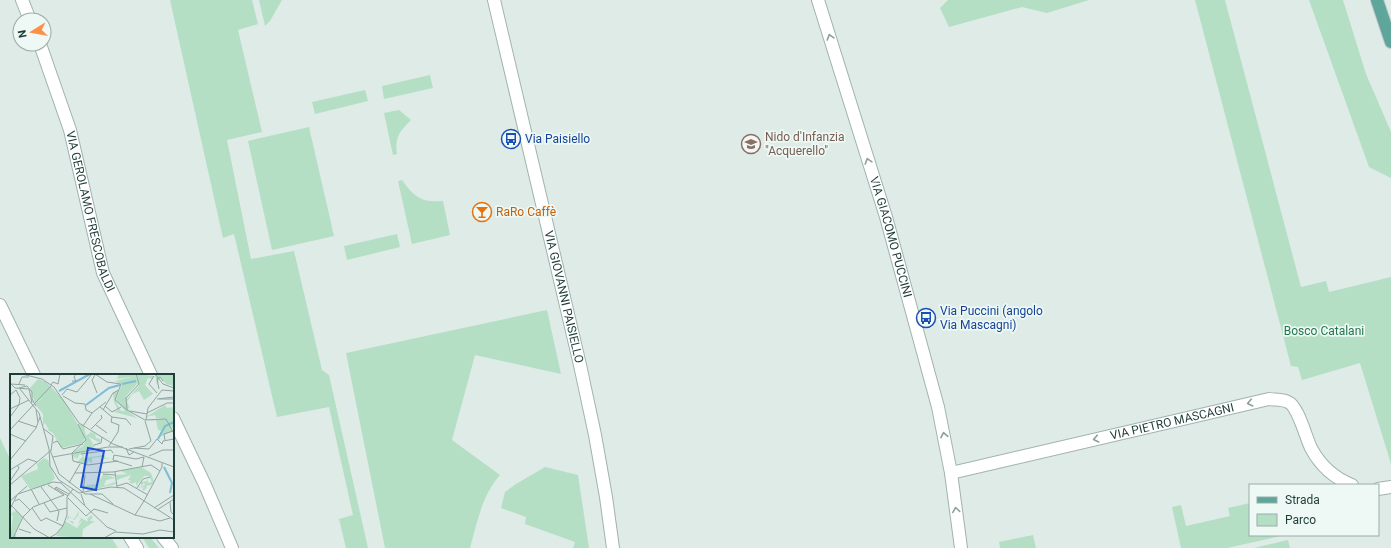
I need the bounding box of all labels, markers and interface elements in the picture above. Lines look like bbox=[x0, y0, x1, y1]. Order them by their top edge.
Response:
north arrow bbox=[12, 12, 52, 52]
text: N bbox=[16, 29, 30, 39]
one-way arrow bbox=[826, 33, 835, 40]
bus stop icon: Via Paisiello bbox=[500, 128, 522, 150]
street label: VIA GEROLAMO FRESCOBALDI bbox=[63, 129, 118, 294]
place label: Nido d'Infanzia "Acquerello" bbox=[765, 130, 845, 158]
place label: Via Paisiello bbox=[525, 132, 590, 146]
school or university icon: Nido d'Infanzia "Acquerello" bbox=[740, 133, 762, 155]
one-way arrow bbox=[864, 158, 873, 165]
street label: VIA GIACOMO PUCCINI bbox=[867, 175, 915, 299]
bar icon: RaRo Caffè bbox=[471, 201, 493, 223]
place label: RaRo Caffè bbox=[496, 205, 556, 219]
street label: VIA GIOVANNI PAISIELLO bbox=[542, 229, 586, 365]
place label: Via Puccini (angolo Via Mascagni) bbox=[940, 304, 1043, 332]
bus stop icon: Via Puccini (angolo Via Mascagni) bbox=[915, 307, 937, 329]
park label: Bosco Catalani bbox=[1284, 324, 1364, 338]
inset map bbox=[10, 374, 174, 538]
one-way arrow bbox=[1247, 399, 1253, 407]
street label: VIA PIETRO MASCAGNI bbox=[1109, 400, 1235, 443]
one-way arrow bbox=[940, 431, 948, 438]
one-way arrow bbox=[1093, 434, 1099, 442]
legend bbox=[1249, 484, 1379, 536]
text: Strada bbox=[1285, 493, 1320, 507]
one-way arrow bbox=[952, 507, 961, 514]
text: Parco bbox=[1285, 513, 1316, 527]

